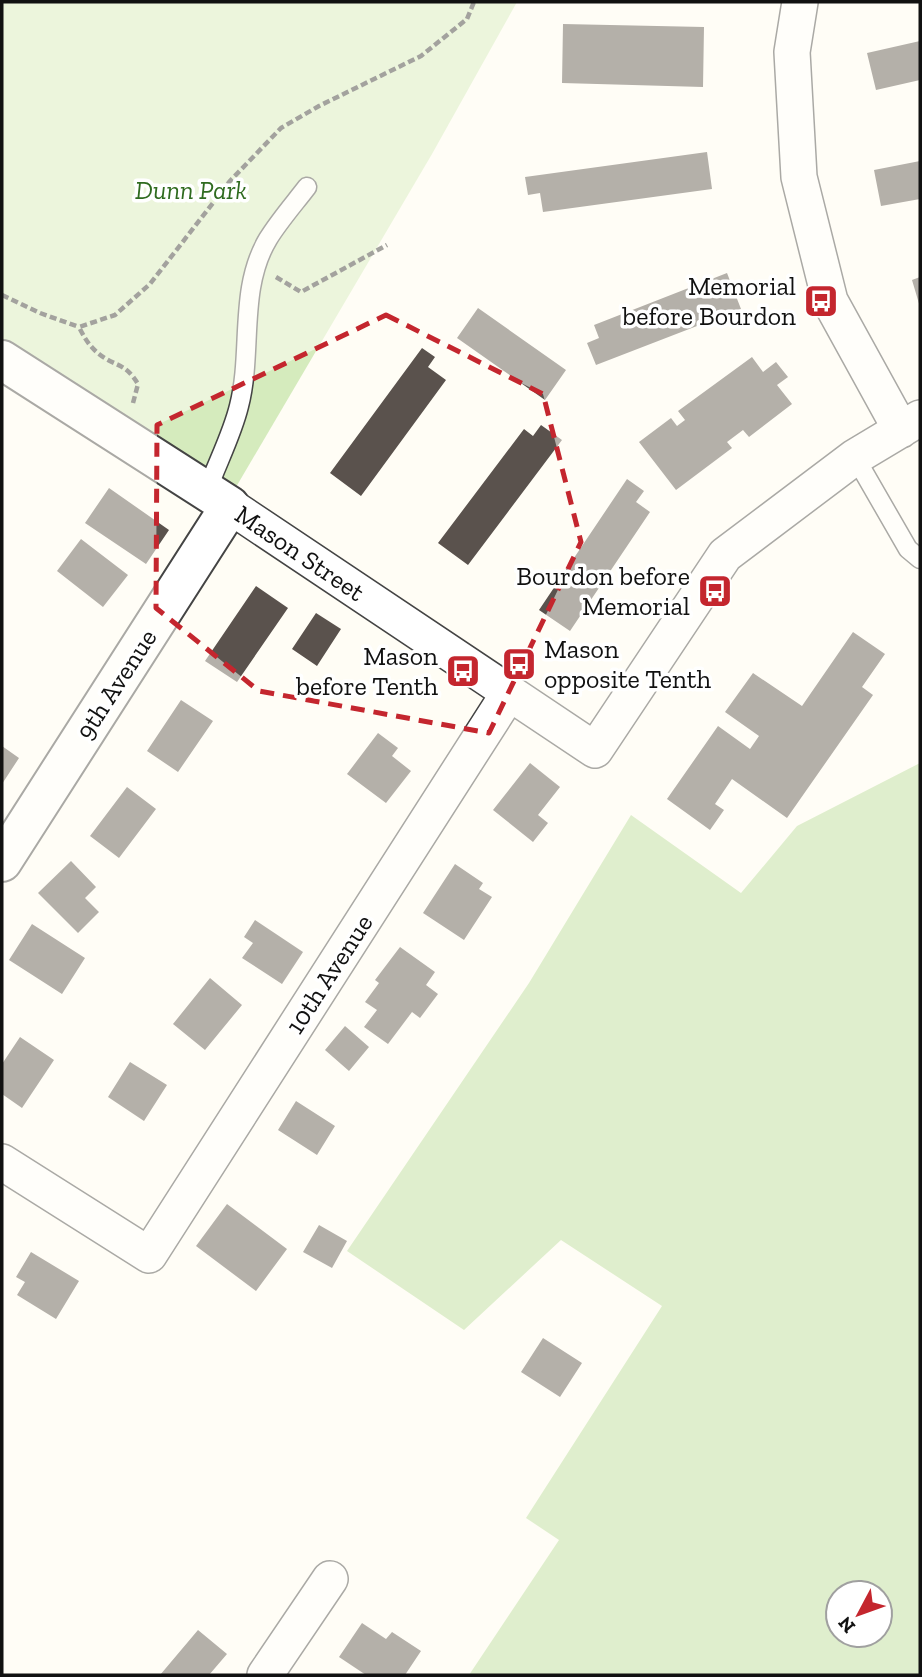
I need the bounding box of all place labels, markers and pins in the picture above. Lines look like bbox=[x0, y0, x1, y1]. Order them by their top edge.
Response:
place label: Memorial before Bourdon bbox=[621, 270, 796, 332]
bus stop icon: Memorial before Bourdon bbox=[802, 282, 840, 320]
place label: Bourdon before Memorial bbox=[516, 560, 690, 622]
bus stop icon: Bourdon before Memorial bbox=[696, 572, 734, 610]
place label: Mason opposite Tenth bbox=[544, 633, 711, 695]
place label: Mason before Tenth bbox=[295, 640, 438, 702]
bus stop icon: Mason opposite Tenth bbox=[500, 645, 538, 683]
bus stop icon: Mason before Tenth bbox=[444, 652, 482, 690]

